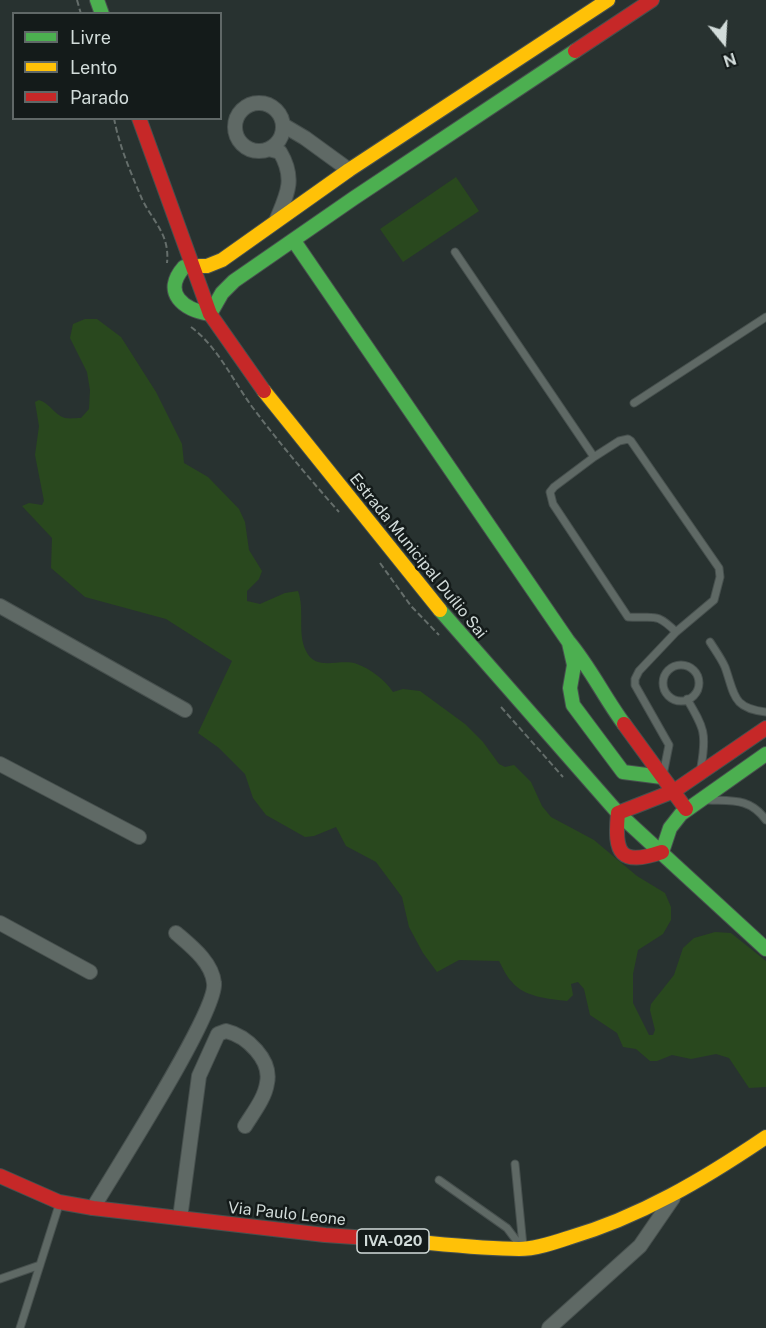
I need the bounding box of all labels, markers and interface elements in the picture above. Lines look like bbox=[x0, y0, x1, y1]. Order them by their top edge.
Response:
legend bbox=[12, 12, 222, 120]
north arrow bbox=[694, 12, 754, 72]
text: Livre bbox=[70, 27, 111, 48]
text: N bbox=[721, 49, 739, 71]
text: Lento bbox=[70, 57, 117, 78]
text: Parado bbox=[70, 87, 129, 108]
street label: Estrada Municipal Duílio Sai bbox=[345, 470, 491, 642]
street label: Via Paulo Leone bbox=[227, 1198, 347, 1230]
road number: IVA-020 bbox=[357, 1229, 429, 1253]

